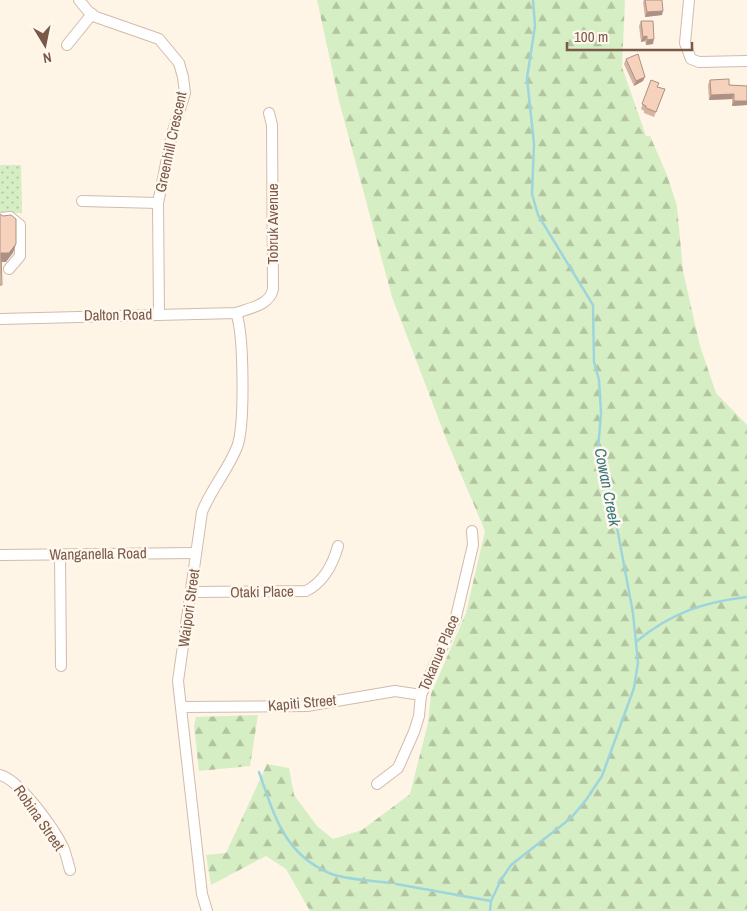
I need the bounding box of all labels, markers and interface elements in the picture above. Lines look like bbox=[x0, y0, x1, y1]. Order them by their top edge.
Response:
north arrow bbox=[20, 20, 70, 70]
scale bar bbox=[567, 20, 692, 52]
text: 100 m bbox=[574, 26, 608, 47]
text: N bbox=[42, 48, 53, 67]
street label: Greenhill Crescent bbox=[150, 89, 192, 194]
street label: Tobruk Avenue bbox=[262, 183, 283, 265]
street label: Dalton Road bbox=[84, 303, 152, 326]
water label: Cowan Creek bbox=[590, 446, 626, 529]
street label: Wanganella Road bbox=[49, 542, 147, 565]
street label: Waipori Street bbox=[173, 567, 204, 648]
street label: Otaki Place bbox=[230, 580, 294, 603]
street label: Tokanue Place bbox=[413, 611, 464, 694]
street label: Kapiti Street bbox=[267, 689, 338, 716]
street label: Robina Street bbox=[9, 781, 70, 855]

